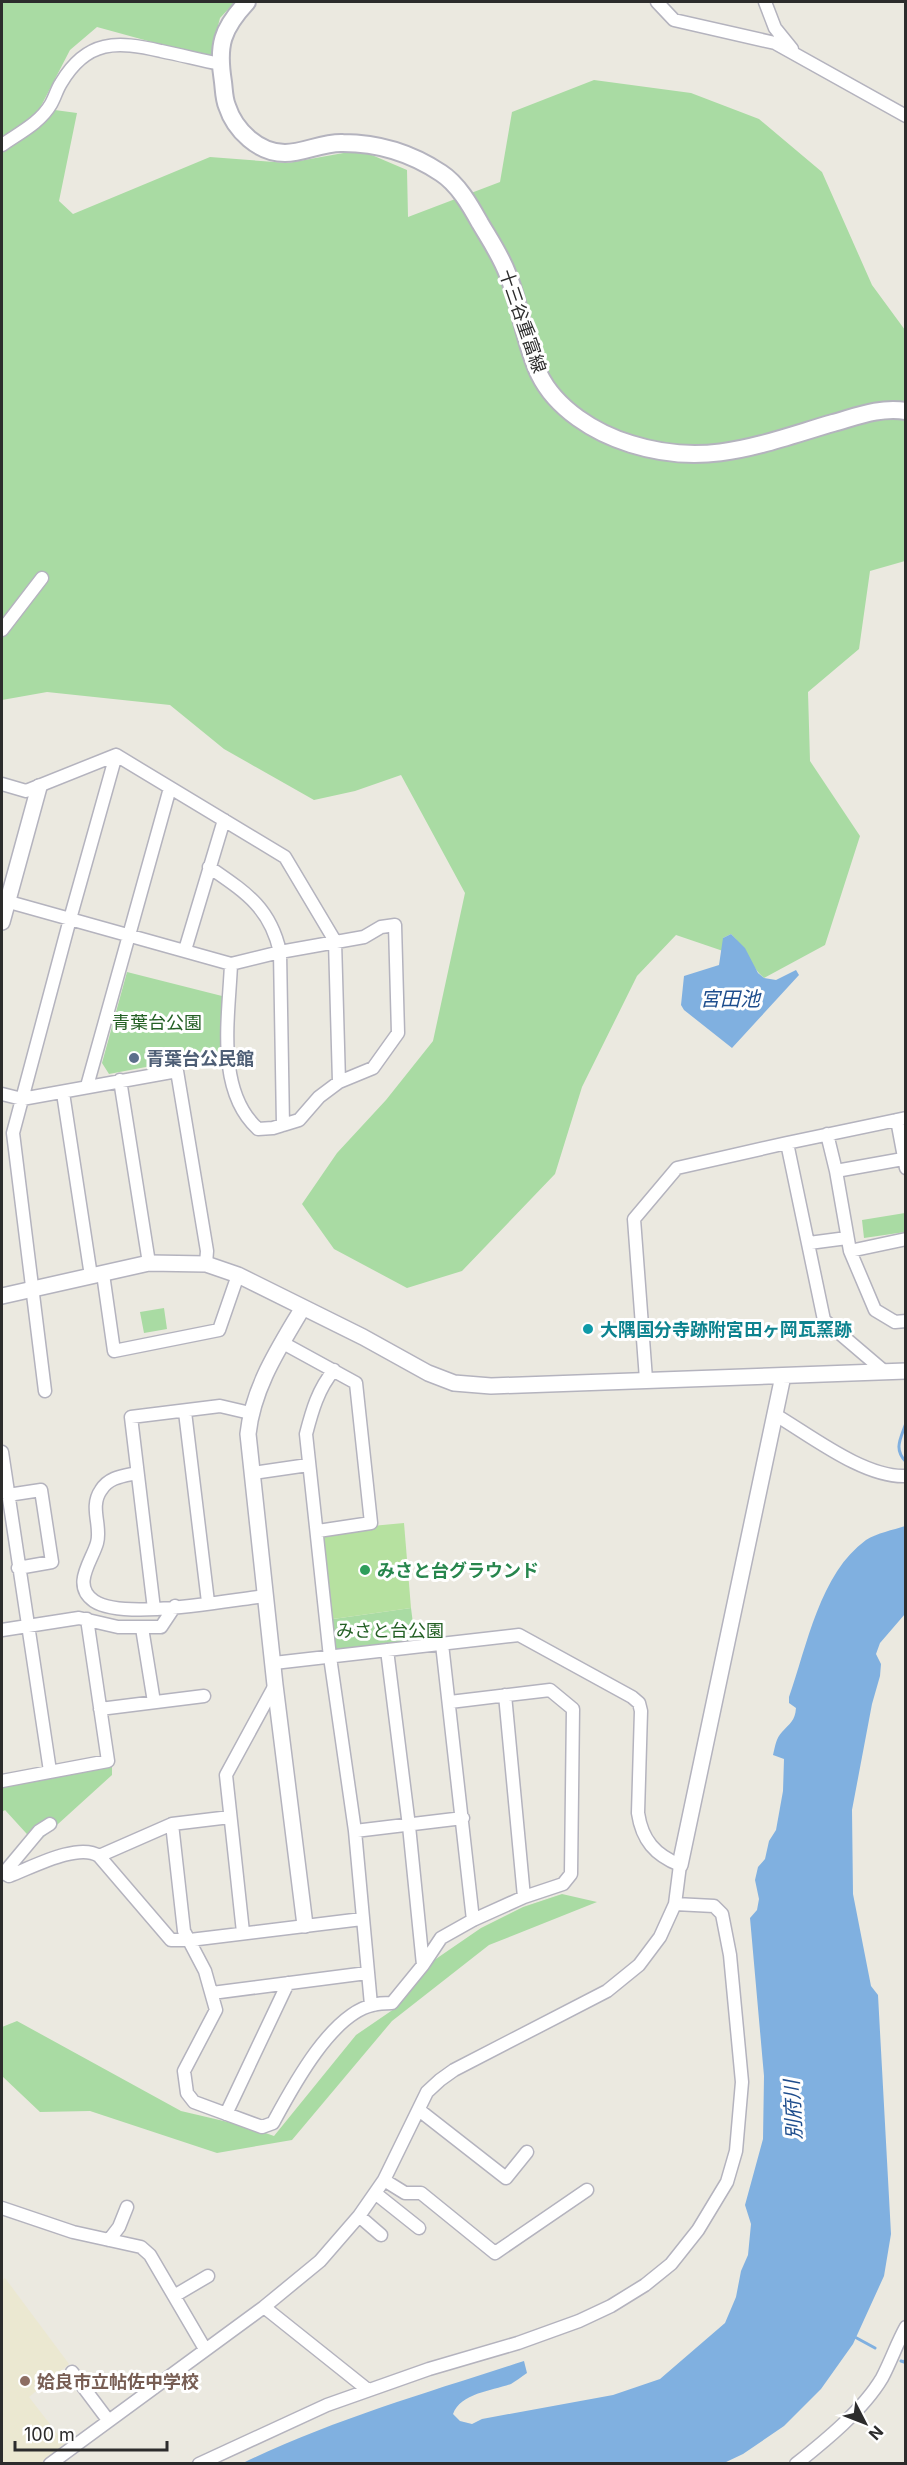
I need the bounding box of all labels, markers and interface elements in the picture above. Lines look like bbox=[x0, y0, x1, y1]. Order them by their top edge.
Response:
street label: 十三谷重富線 bbox=[495, 267, 551, 375]
water label: 宮田池 bbox=[700, 987, 762, 1011]
park label: 青葉台公園 bbox=[112, 1012, 202, 1033]
place label: 青葉台公民館 bbox=[146, 1048, 254, 1069]
marker: 青葉台公民館 bbox=[127, 1051, 141, 1065]
place label: 大隅国分寺跡附宮田ヶ岡瓦窯跡 bbox=[600, 1319, 852, 1340]
marker: 大隅国分寺跡附宮田ヶ岡瓦窯跡 bbox=[581, 1322, 595, 1336]
place label: みさと台グラウンド bbox=[377, 1560, 539, 1581]
marker: みさと台グラウンド bbox=[358, 1563, 372, 1577]
park label: みさと台公園 bbox=[336, 1620, 444, 1641]
water label: 別府川 bbox=[779, 2077, 807, 2141]
place label: 姶良市立帖佐中学校 bbox=[37, 2371, 199, 2392]
marker: 姶良市立帖佐中学校 bbox=[18, 2374, 32, 2388]
north arrow bbox=[835, 2393, 895, 2453]
scale bar bbox=[15, 2414, 166, 2452]
text: N bbox=[865, 2422, 888, 2444]
text: 100 m bbox=[24, 2424, 75, 2445]

